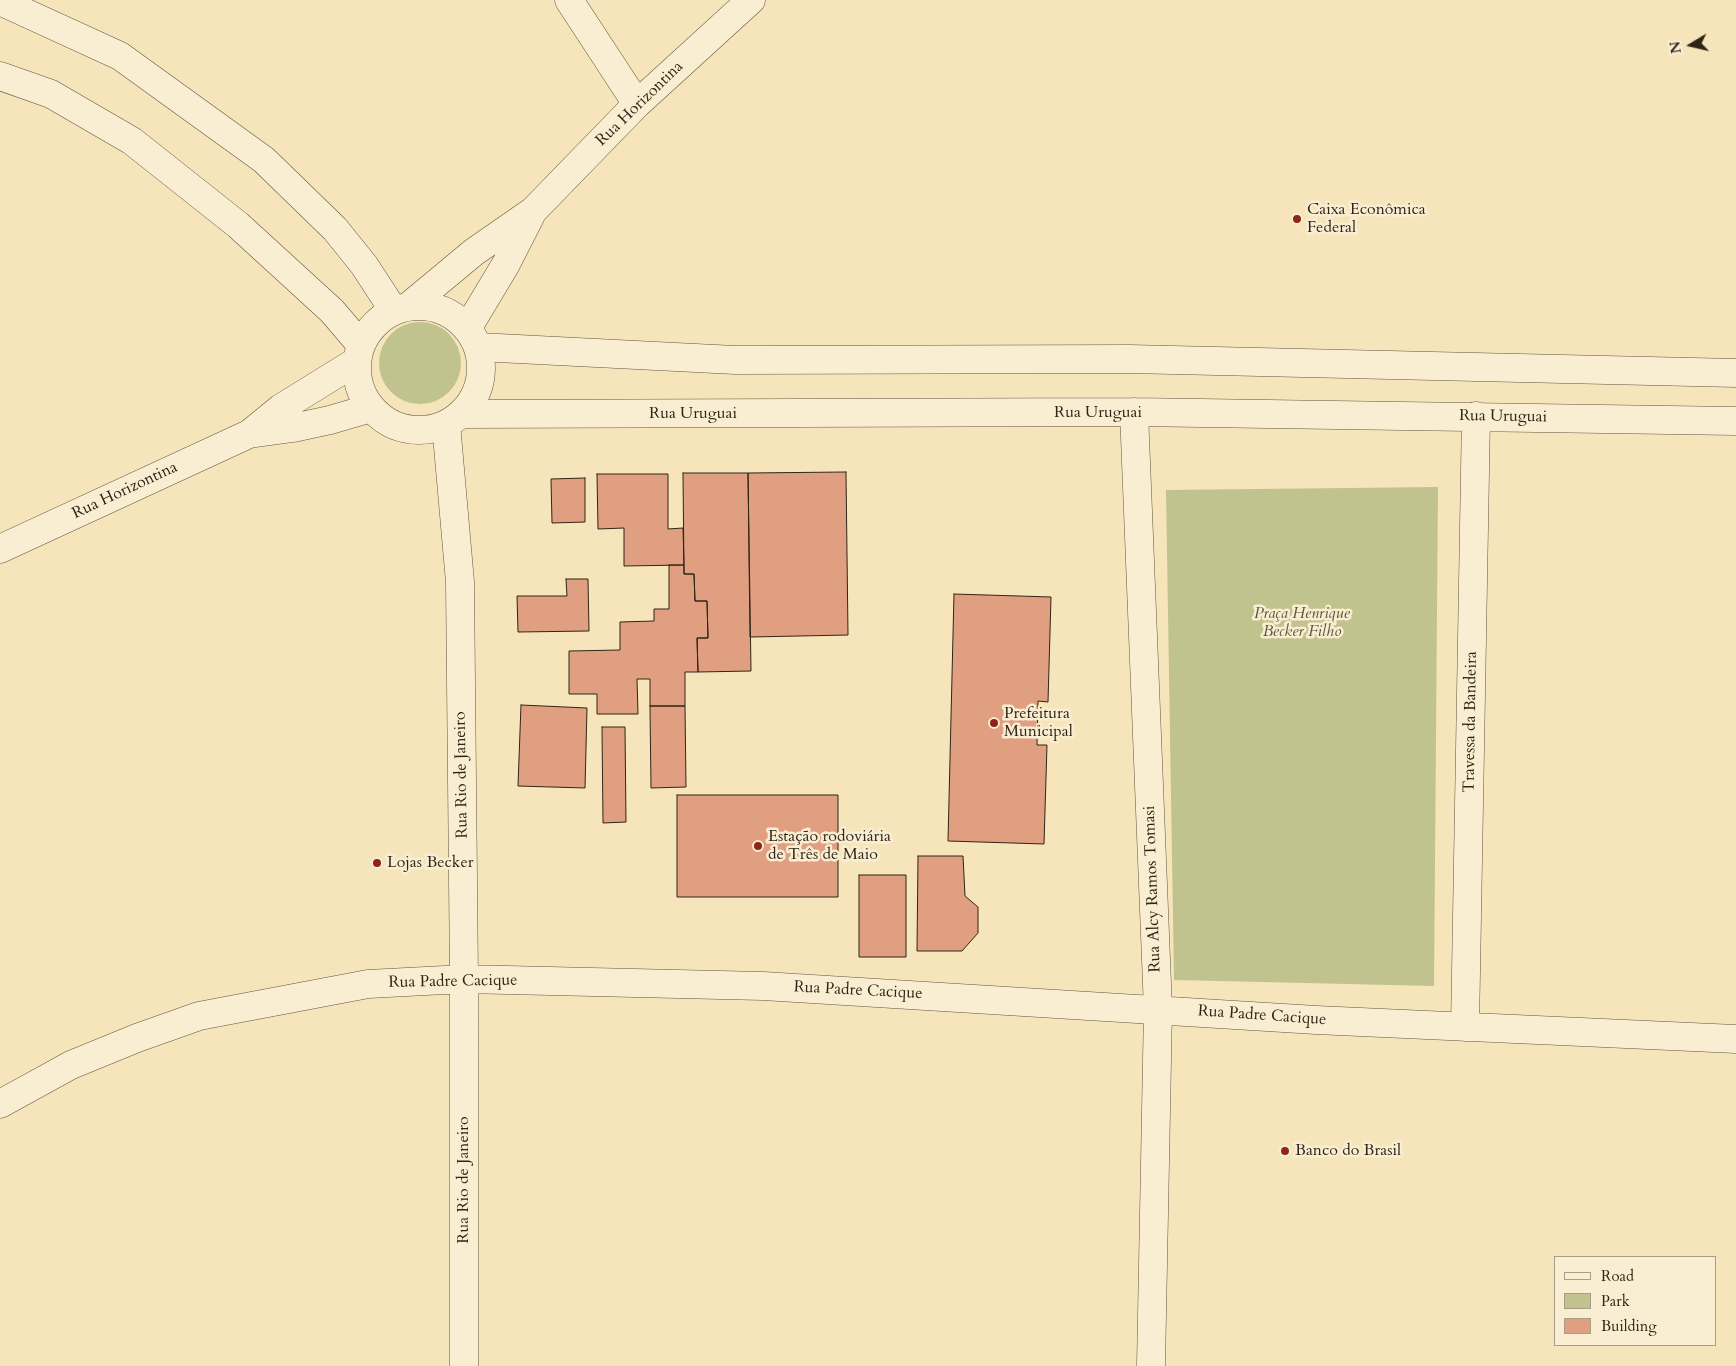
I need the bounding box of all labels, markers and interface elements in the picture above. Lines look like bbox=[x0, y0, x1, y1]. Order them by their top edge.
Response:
north arrow bbox=[1666, 20, 1716, 70]
text: N bbox=[1665, 40, 1686, 55]
street label: Rua Horizontina bbox=[592, 58, 688, 150]
place label: Caixa Econômica Federal bbox=[1307, 200, 1426, 238]
marker: Caixa Econômica Federal bbox=[1291, 213, 1303, 225]
street label: Rua Uruguai bbox=[1054, 403, 1142, 423]
street label: Rua Uruguai bbox=[649, 404, 737, 424]
street label: Rua Uruguai bbox=[1459, 407, 1547, 427]
street label: Rua Horizontina bbox=[69, 458, 181, 524]
park label: Praça Henrique Becker Filho bbox=[1254, 604, 1350, 642]
street label: Travessa da Bandeira bbox=[1460, 651, 1482, 793]
place label: Prefeitura Municipal bbox=[1004, 704, 1073, 742]
street label: Rua Rio de Janeiro bbox=[451, 711, 473, 839]
marker: Prefeitura Municipal bbox=[988, 717, 1000, 729]
street label: Rua Alcy Ramos Tomasi bbox=[1140, 805, 1166, 973]
place label: Estação rodoviária de Três de Maio bbox=[768, 827, 891, 865]
marker: Estação rodoviária de Três de Maio bbox=[752, 840, 764, 852]
place label: Lojas Becker bbox=[387, 853, 474, 873]
marker: Lojas Becker bbox=[371, 857, 383, 869]
street label: Rua Padre Cacique bbox=[388, 971, 518, 993]
street label: Rua Padre Cacique bbox=[793, 978, 923, 1004]
street label: Rua Padre Cacique bbox=[1197, 1002, 1327, 1030]
street label: Rua Rio de Janeiro bbox=[454, 1116, 474, 1244]
place label: Banco do Brasil bbox=[1295, 1141, 1401, 1161]
marker: Banco do Brasil bbox=[1279, 1145, 1291, 1157]
legend bbox=[1554, 1256, 1716, 1346]
text: Road bbox=[1601, 1266, 1634, 1286]
text: Park bbox=[1601, 1291, 1630, 1311]
text: Building bbox=[1601, 1316, 1657, 1336]

